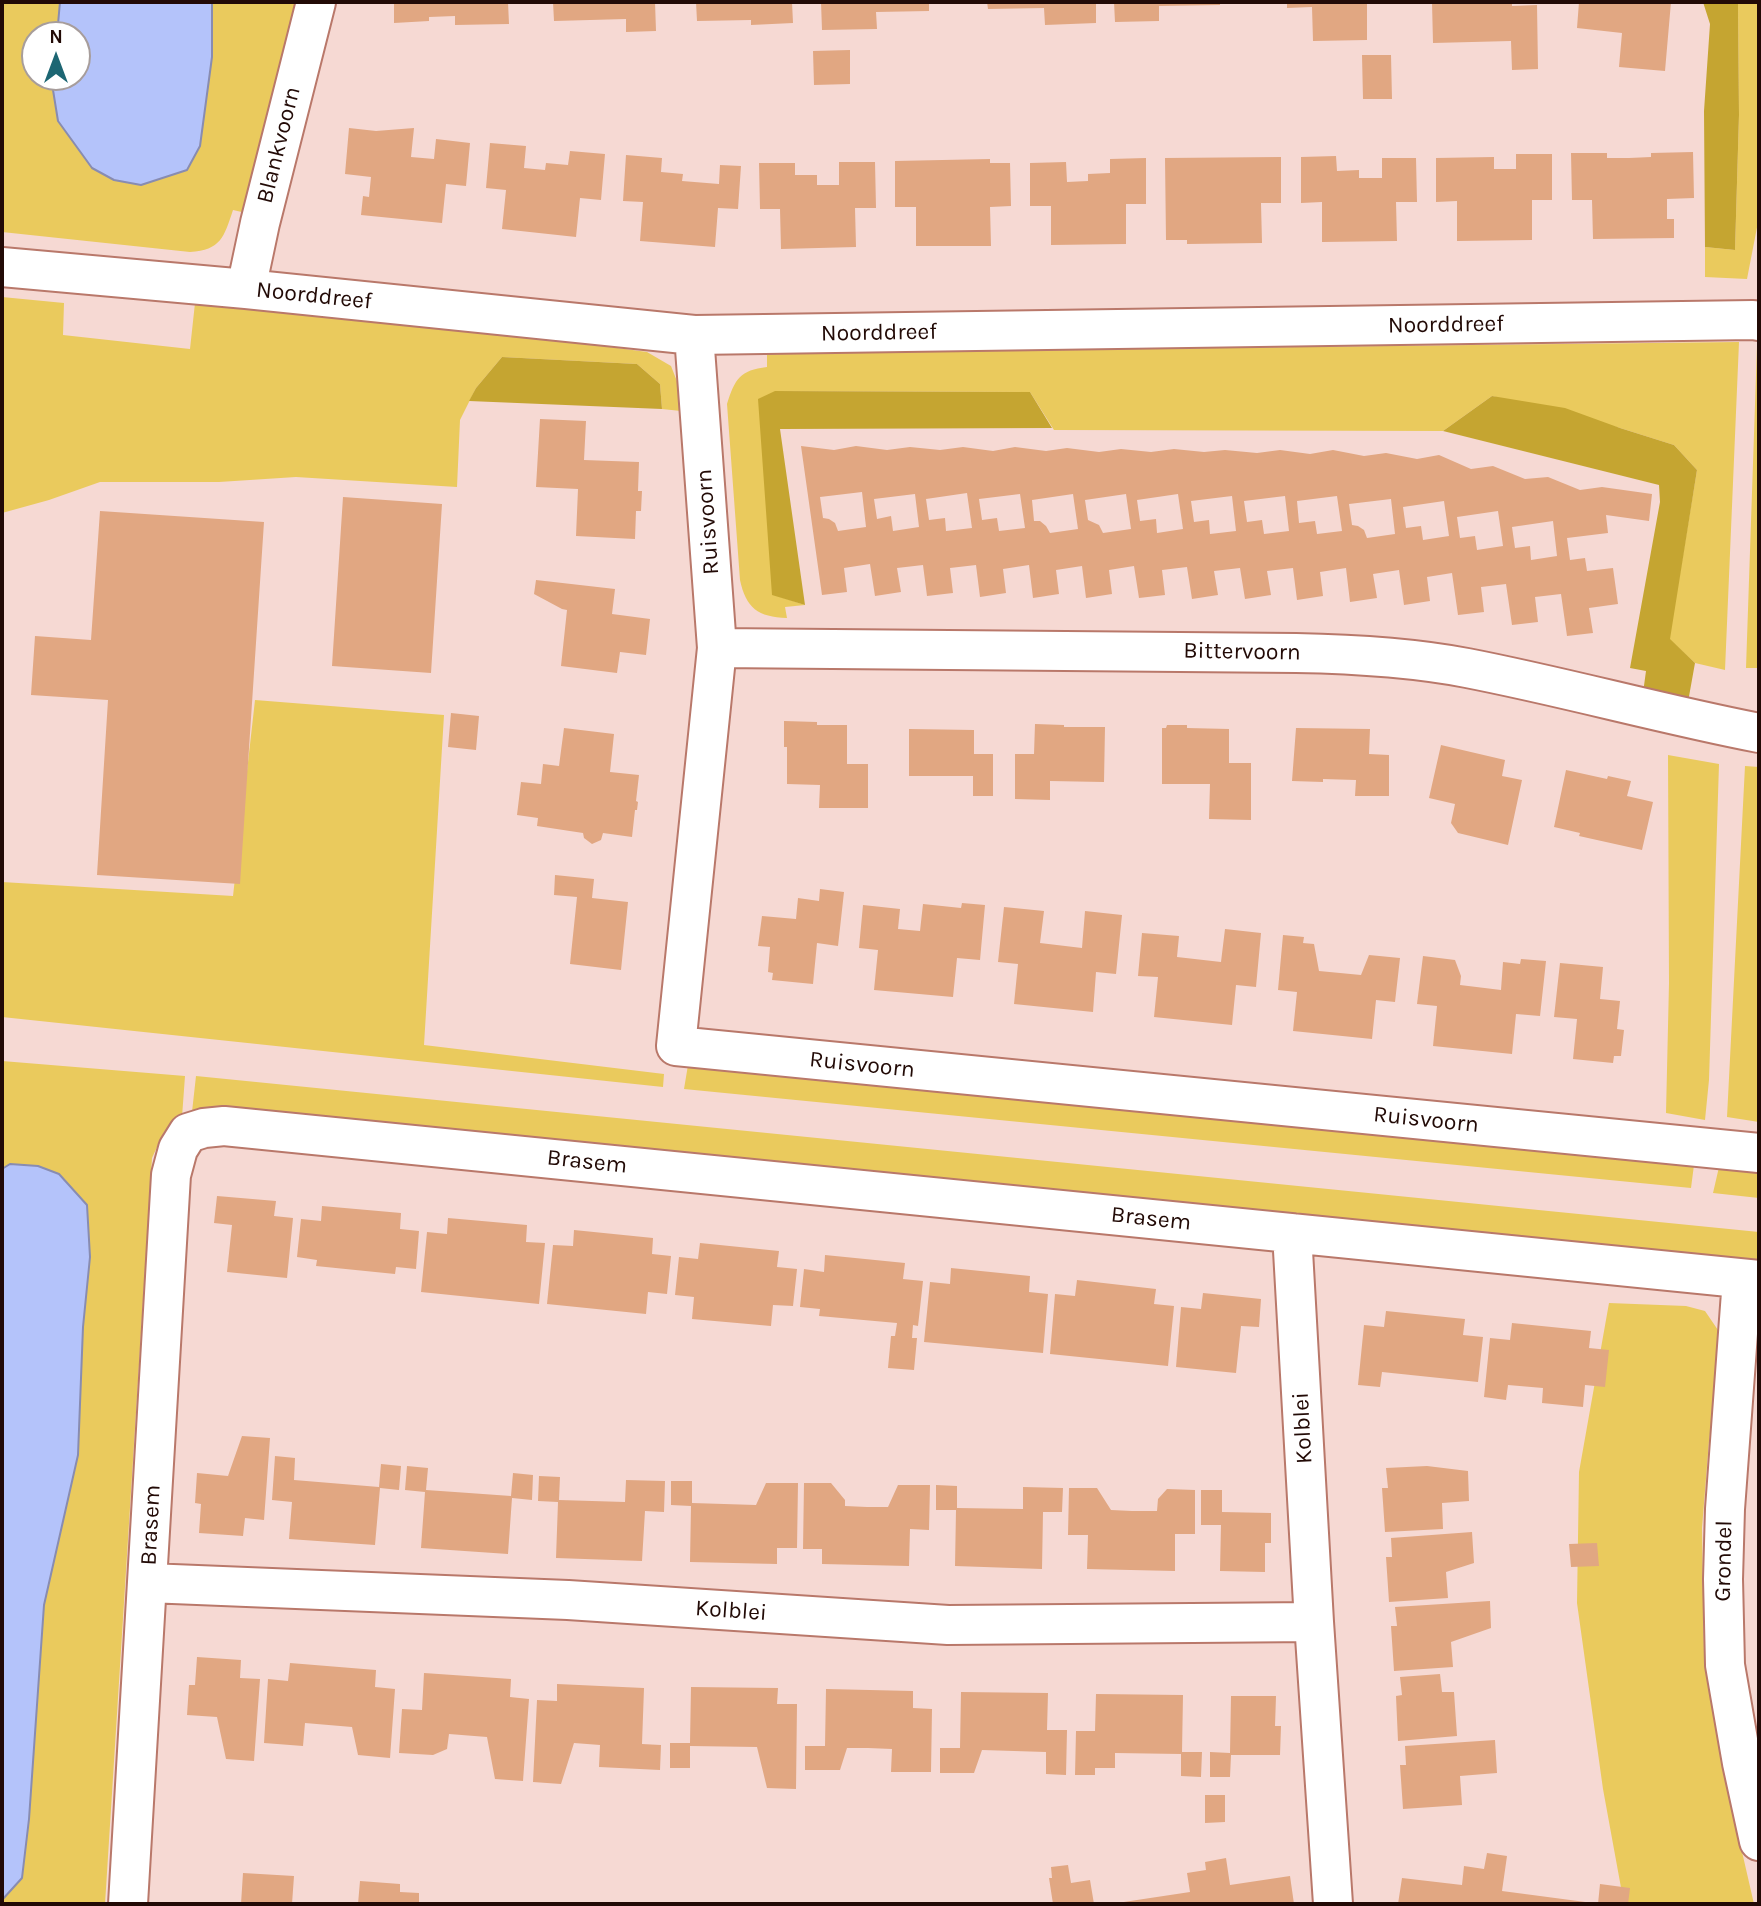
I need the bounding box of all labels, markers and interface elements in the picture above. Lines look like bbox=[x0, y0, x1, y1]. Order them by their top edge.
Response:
north arrow bbox=[21, 21, 91, 91]
text: N bbox=[49, 26, 63, 48]
street label: Blankvoorn bbox=[251, 84, 307, 206]
street label: Noorddreef bbox=[255, 276, 373, 316]
street label: Noorddreef bbox=[1388, 310, 1504, 340]
street label: Noorddreef bbox=[821, 318, 937, 348]
street label: Ruisvoorn bbox=[691, 468, 725, 576]
street label: Bittervoorn bbox=[1183, 637, 1301, 667]
street label: Ruisvoorn bbox=[808, 1046, 916, 1084]
street label: Ruisvoorn bbox=[1372, 1101, 1480, 1139]
street label: Brasem bbox=[545, 1144, 629, 1180]
street label: Brasem bbox=[1109, 1201, 1193, 1237]
street label: Kolblei bbox=[1287, 1391, 1319, 1465]
street label: Brasem bbox=[135, 1484, 167, 1566]
street label: Grondel bbox=[1709, 1520, 1739, 1602]
street label: Kolblei bbox=[694, 1595, 768, 1627]

